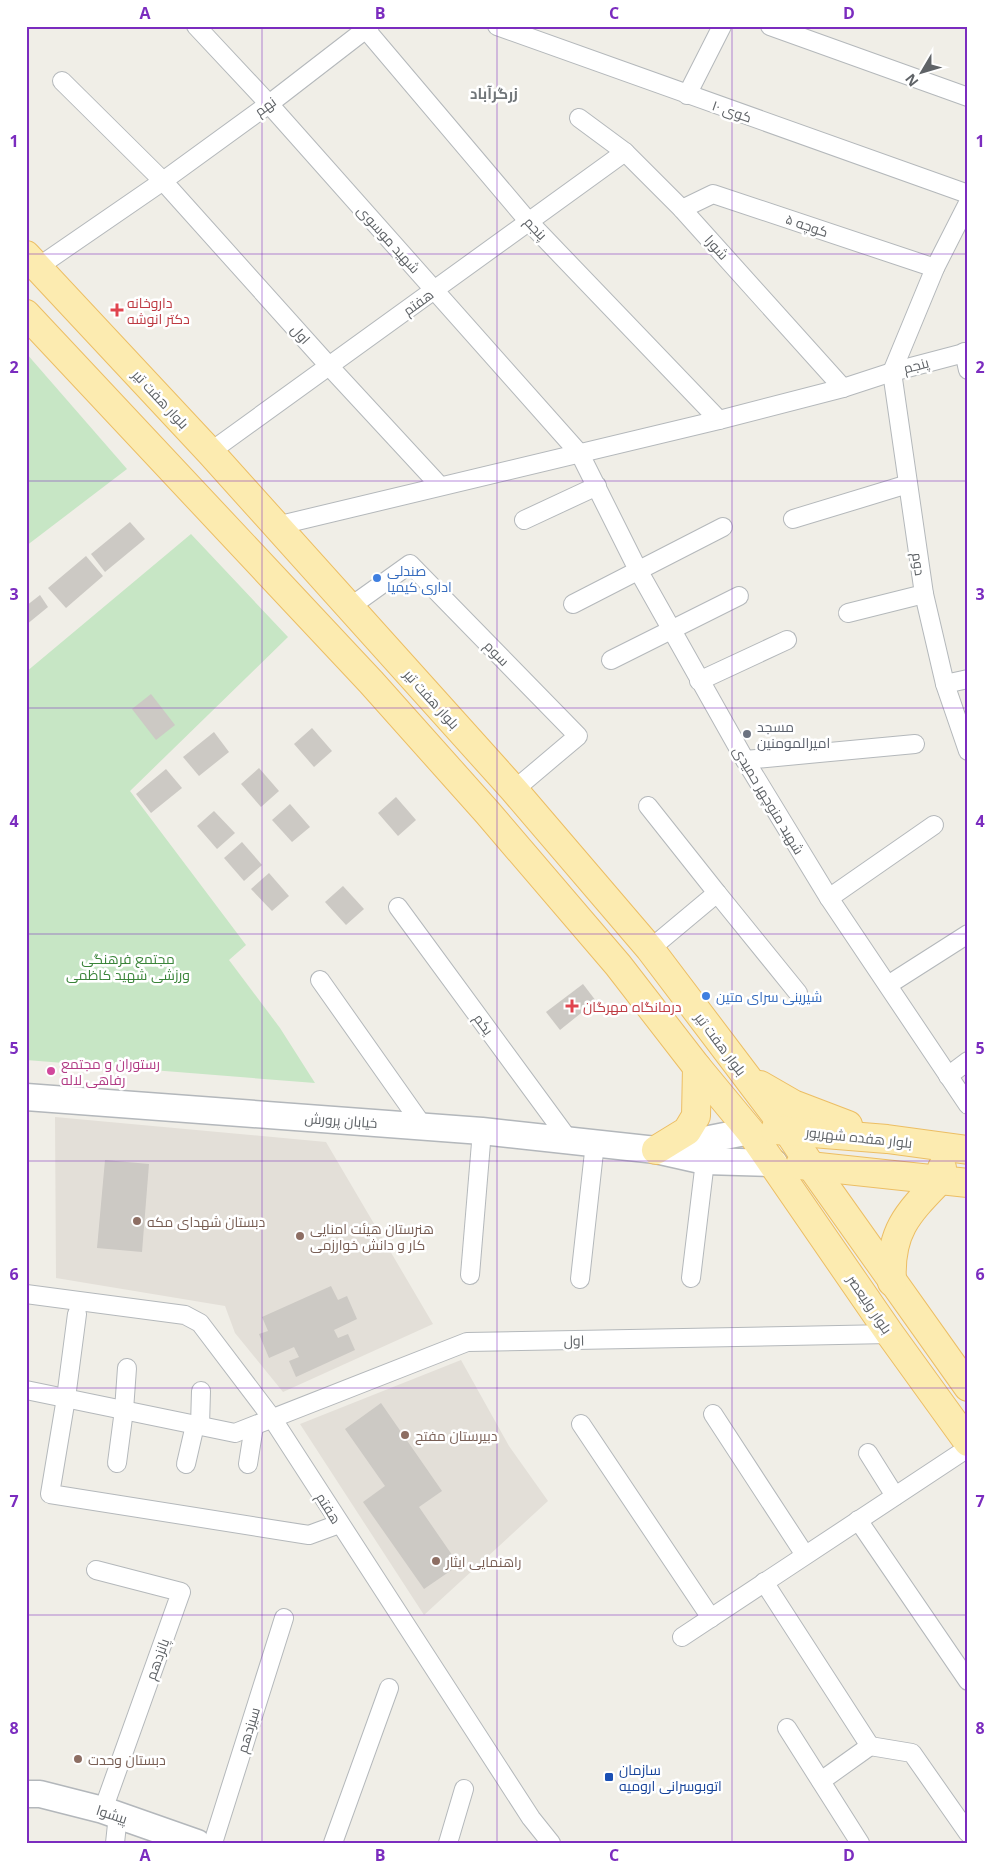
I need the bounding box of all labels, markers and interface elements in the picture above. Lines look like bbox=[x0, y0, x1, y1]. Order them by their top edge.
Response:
text: A bbox=[139, 2, 151, 24]
text: B bbox=[375, 2, 385, 24]
text: C bbox=[609, 2, 619, 24]
text: D bbox=[843, 2, 855, 24]
north arrow bbox=[896, 48, 946, 98]
text: N bbox=[900, 70, 922, 91]
district label: زرگرآباد bbox=[470, 83, 518, 103]
street label: نهم bbox=[250, 92, 280, 121]
street label: کوی ۱۰ bbox=[710, 95, 754, 127]
text: 1 bbox=[9, 130, 19, 152]
text: 1 bbox=[975, 130, 985, 152]
street label: شهید موسوی bbox=[353, 201, 425, 277]
street label: کوچه ۵ bbox=[783, 209, 831, 242]
street label: پنجم bbox=[520, 212, 552, 245]
street label: شورا bbox=[701, 231, 733, 263]
street label: هفتم bbox=[399, 284, 438, 320]
place label: داروخانه دکتر انوشه bbox=[127, 293, 190, 328]
marker: داروخانه دکتر انوشه bbox=[111, 304, 123, 316]
street label: اول bbox=[287, 320, 315, 348]
street label: پنجم bbox=[901, 352, 931, 378]
text: 2 bbox=[9, 356, 19, 378]
text: 2 bbox=[975, 356, 985, 378]
street label: بلوار هفت تیر bbox=[128, 365, 193, 433]
street label: دوم bbox=[907, 551, 930, 577]
place label: صندلی اداری کیمیا bbox=[387, 561, 452, 596]
marker: صندلی اداری کیمیا bbox=[371, 572, 383, 584]
text: 3 bbox=[9, 583, 19, 605]
text: 3 bbox=[975, 583, 985, 605]
street label: سوم bbox=[480, 636, 514, 671]
street label: بلوار هفت تیر bbox=[399, 664, 464, 733]
place label: مسجد امیرالمومنین bbox=[757, 717, 830, 752]
marker: مسجد امیرالمومنین bbox=[741, 728, 753, 740]
street label: شهبد منوچهر حمیدی bbox=[728, 742, 809, 858]
text: 4 bbox=[9, 810, 19, 832]
text: 4 bbox=[975, 810, 985, 832]
park label: مجتمع فرهنگی ورزشی شهید کاظمی bbox=[66, 949, 190, 984]
place label: شیرینی سرای متین bbox=[716, 987, 822, 1006]
marker: شیرینی سرای متین bbox=[700, 990, 712, 1002]
place label: درمانگاه مهرگان bbox=[583, 997, 682, 1016]
marker: درمانگاه مهرگان bbox=[565, 999, 579, 1013]
street label: بلوار هفت تیر bbox=[690, 1008, 751, 1079]
street label: یکم bbox=[469, 1009, 498, 1039]
text: 5 bbox=[9, 1037, 19, 1059]
text: 5 bbox=[975, 1037, 985, 1059]
place label: رستوران و مجتمع رفاهی لاله bbox=[61, 1054, 160, 1089]
marker: رستوران و مجتمع رفاهی لاله bbox=[45, 1065, 57, 1077]
street label: خیابان پرورش bbox=[304, 1108, 378, 1133]
street label: بلوار هفده شهریور bbox=[804, 1122, 913, 1152]
place label: دبستان شهدای مکه bbox=[147, 1212, 265, 1231]
marker: دبستان شهدای مکه bbox=[131, 1215, 143, 1227]
place label: هنرستان هیئت امنایی کار و دانش خوارزمی bbox=[310, 1219, 434, 1254]
marker: هنرستان هیئت امنایی کار و دانش خوارزمی bbox=[294, 1230, 306, 1242]
text: 6 bbox=[9, 1263, 19, 1285]
text: 6 bbox=[975, 1263, 985, 1285]
street label: بلوار ولیعصر bbox=[843, 1270, 897, 1337]
street label: اول bbox=[563, 1330, 585, 1350]
place label: دبیرستان مفتح bbox=[415, 1426, 497, 1445]
marker: دبیرستان مفتح bbox=[399, 1429, 411, 1441]
street label: هفتم bbox=[311, 1489, 346, 1528]
text: 7 bbox=[9, 1490, 19, 1512]
text: 7 bbox=[975, 1490, 985, 1512]
place label: راهنمایی ایثار bbox=[445, 1552, 521, 1571]
marker: راهنمایی ایثار bbox=[430, 1555, 442, 1567]
street label: پانزدهم bbox=[141, 1635, 174, 1683]
street label: سیزدهم bbox=[232, 1705, 265, 1756]
text: 8 bbox=[9, 1717, 19, 1739]
text: 8 bbox=[975, 1717, 985, 1739]
place label: دبستان وحدت bbox=[88, 1750, 166, 1769]
marker: دبستان وحدت bbox=[72, 1753, 84, 1765]
place label: سازمان اتوبوسرانی ارومیه bbox=[619, 1760, 722, 1795]
marker: سازمان اتوبوسرانی ارومیه bbox=[603, 1771, 615, 1783]
street label: پیشوا bbox=[94, 1800, 130, 1829]
text: A bbox=[139, 1844, 151, 1866]
text: B bbox=[375, 1844, 385, 1866]
text: C bbox=[609, 1844, 619, 1866]
text: D bbox=[843, 1844, 855, 1866]

